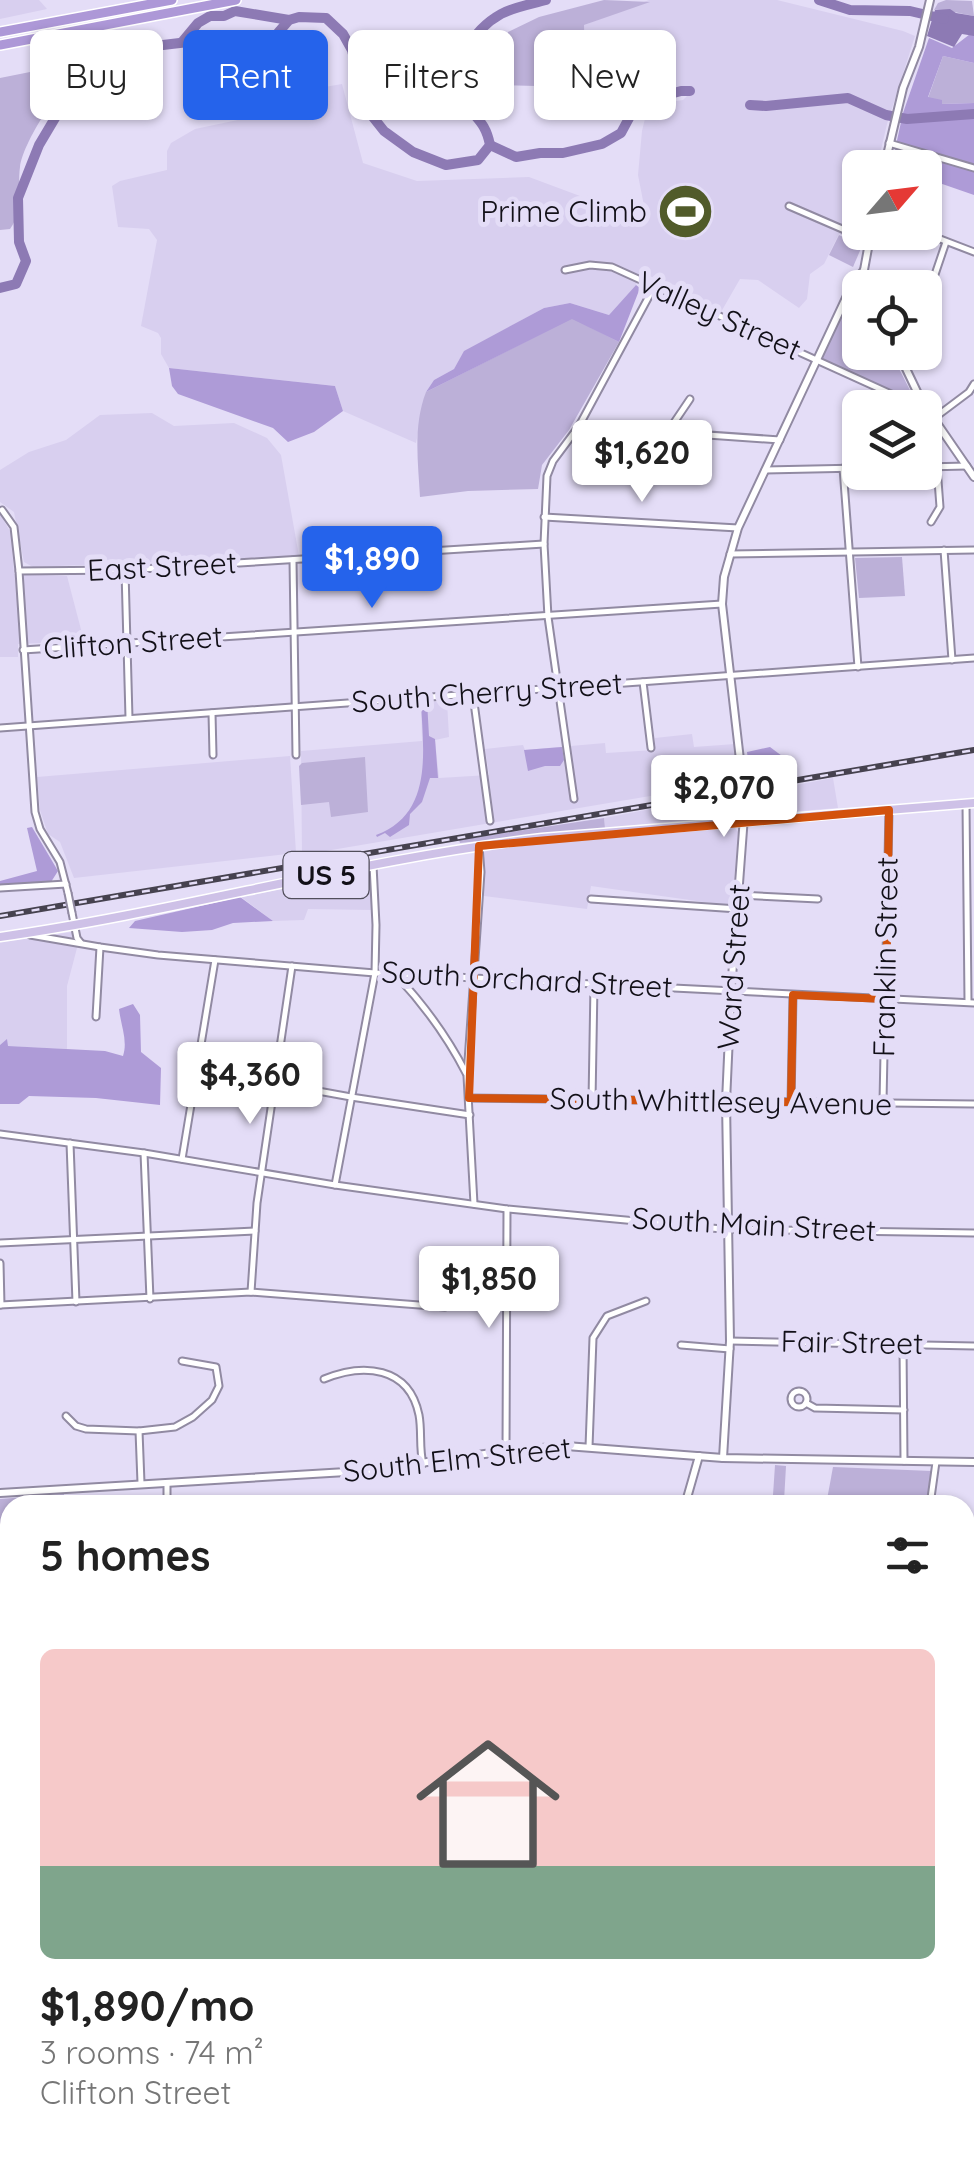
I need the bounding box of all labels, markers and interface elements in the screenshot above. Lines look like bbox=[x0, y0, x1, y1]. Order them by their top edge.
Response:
chip: Buy bbox=[30, 30, 163, 120]
chip: Rent bbox=[183, 30, 328, 120]
chip: Filters bbox=[348, 30, 514, 120]
chip: New bbox=[534, 30, 676, 120]
north arrow bbox=[842, 150, 942, 250]
map controls bbox=[842, 150, 942, 490]
sports icon: Prime Climb bbox=[656, 182, 716, 242]
place label: Prime Climb bbox=[480, 192, 647, 230]
street label: Valley Street bbox=[632, 262, 807, 368]
button: locate bbox=[842, 270, 942, 370]
button: layers bbox=[842, 390, 942, 490]
pin: $1,620 bbox=[561, 420, 723, 505]
text: $1,620 bbox=[594, 432, 690, 472]
pin: $1,890 bbox=[291, 526, 453, 611]
text: $1,890 bbox=[324, 538, 420, 578]
street label: East Street bbox=[86, 543, 238, 589]
street label: Clifton Street bbox=[42, 617, 224, 667]
street label: South Cherry Street bbox=[350, 664, 624, 720]
pin: $2,070 bbox=[643, 755, 805, 840]
text: $2,070 bbox=[673, 767, 775, 807]
road number: US 5 bbox=[284, 852, 368, 898]
street label: Franklin Street bbox=[864, 857, 906, 1057]
street label: Ward Street bbox=[708, 883, 758, 1051]
street label: South Orchard Street bbox=[381, 952, 674, 1006]
pin: $4,360 bbox=[169, 1042, 331, 1127]
text: $4,360 bbox=[199, 1054, 301, 1094]
street label: South Whittlesey Avenue bbox=[549, 1079, 893, 1123]
street label: South Main Street bbox=[631, 1199, 877, 1249]
pin: $1,850 bbox=[408, 1246, 570, 1331]
text: $1,850 bbox=[441, 1258, 537, 1298]
street label: Fair Street bbox=[780, 1322, 924, 1362]
street label: South Elm Street bbox=[341, 1428, 573, 1490]
icon: filters bbox=[880, 1528, 935, 1583]
text: 5 homes bbox=[40, 1529, 211, 1582]
icon: home bbox=[398, 1714, 578, 1894]
text: $1,890/mo bbox=[40, 1979, 254, 2032]
text: 3 rooms · 74 m² bbox=[40, 2032, 264, 2072]
text: Clifton Street bbox=[40, 2072, 231, 2112]

